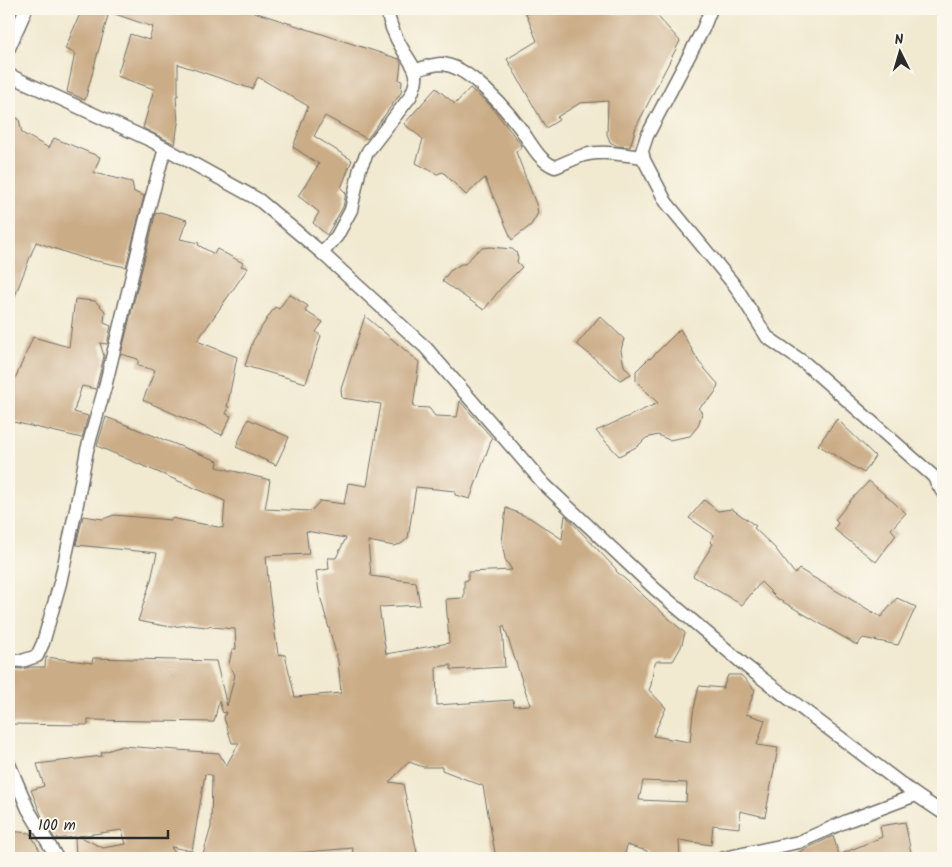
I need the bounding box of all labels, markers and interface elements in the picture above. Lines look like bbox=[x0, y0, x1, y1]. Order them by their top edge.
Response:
north arrow bbox=[874, 28, 924, 78]
text: N bbox=[894, 29, 904, 51]
scale bar bbox=[30, 807, 168, 839]
text: 100 m bbox=[38, 814, 76, 838]

